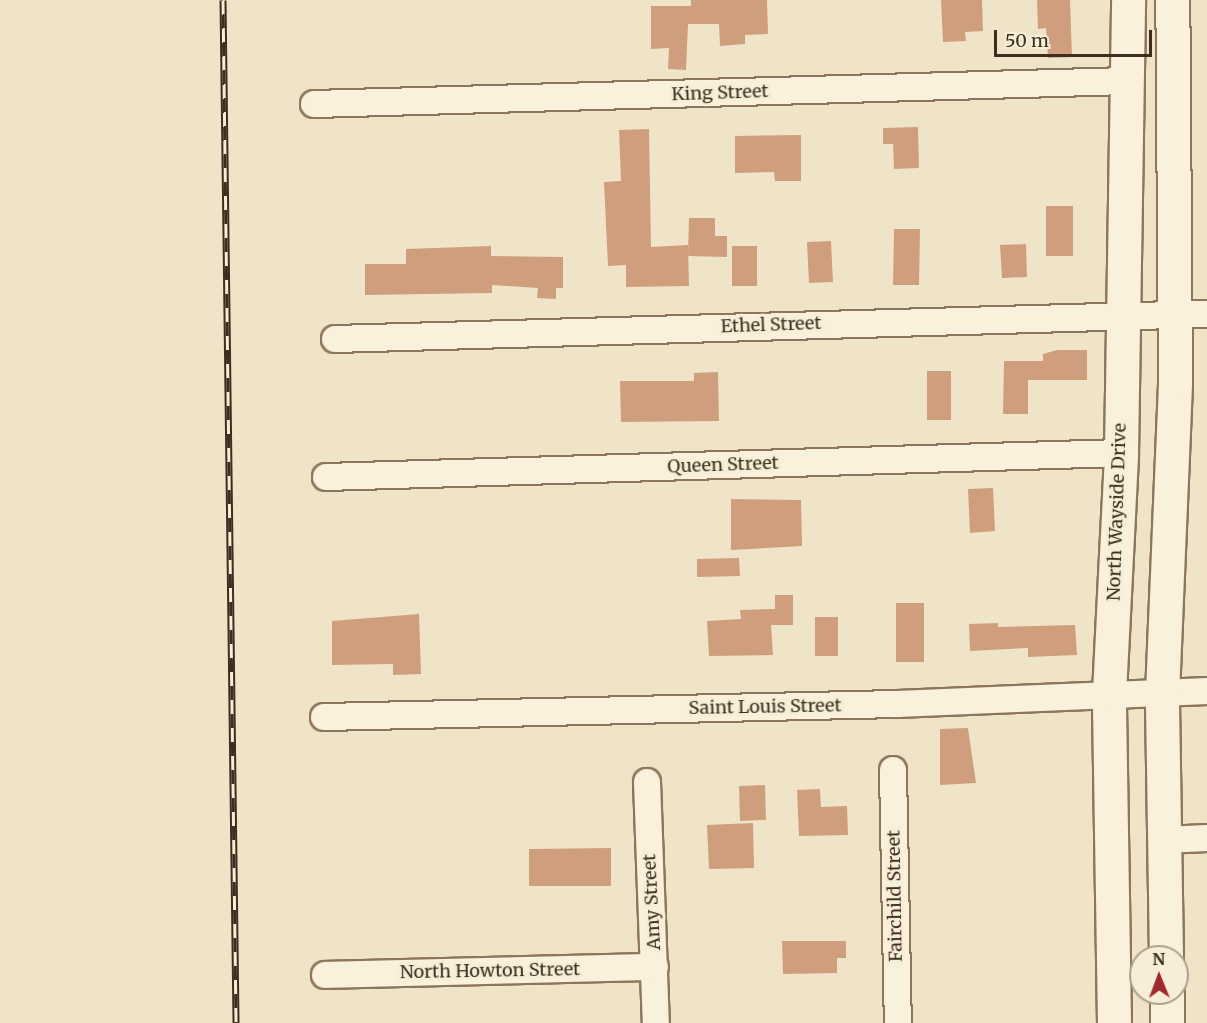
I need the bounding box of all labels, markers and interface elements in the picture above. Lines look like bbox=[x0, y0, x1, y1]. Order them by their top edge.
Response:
scale bar bbox=[997, 18, 1154, 56]
text: 50 m bbox=[1005, 29, 1049, 52]
street label: King Street bbox=[671, 81, 769, 105]
street label: Ethel Street bbox=[720, 312, 822, 338]
street label: North Wayside Drive bbox=[1103, 423, 1131, 601]
street label: Queen Street bbox=[667, 452, 779, 478]
street label: Saint Louis Street bbox=[688, 695, 842, 719]
street label: Fairchild Street bbox=[883, 830, 907, 962]
street label: Amy Street bbox=[639, 853, 665, 951]
north arrow bbox=[1129, 945, 1189, 1005]
text: N bbox=[1152, 949, 1165, 969]
street label: North Howton Street bbox=[400, 959, 580, 983]

